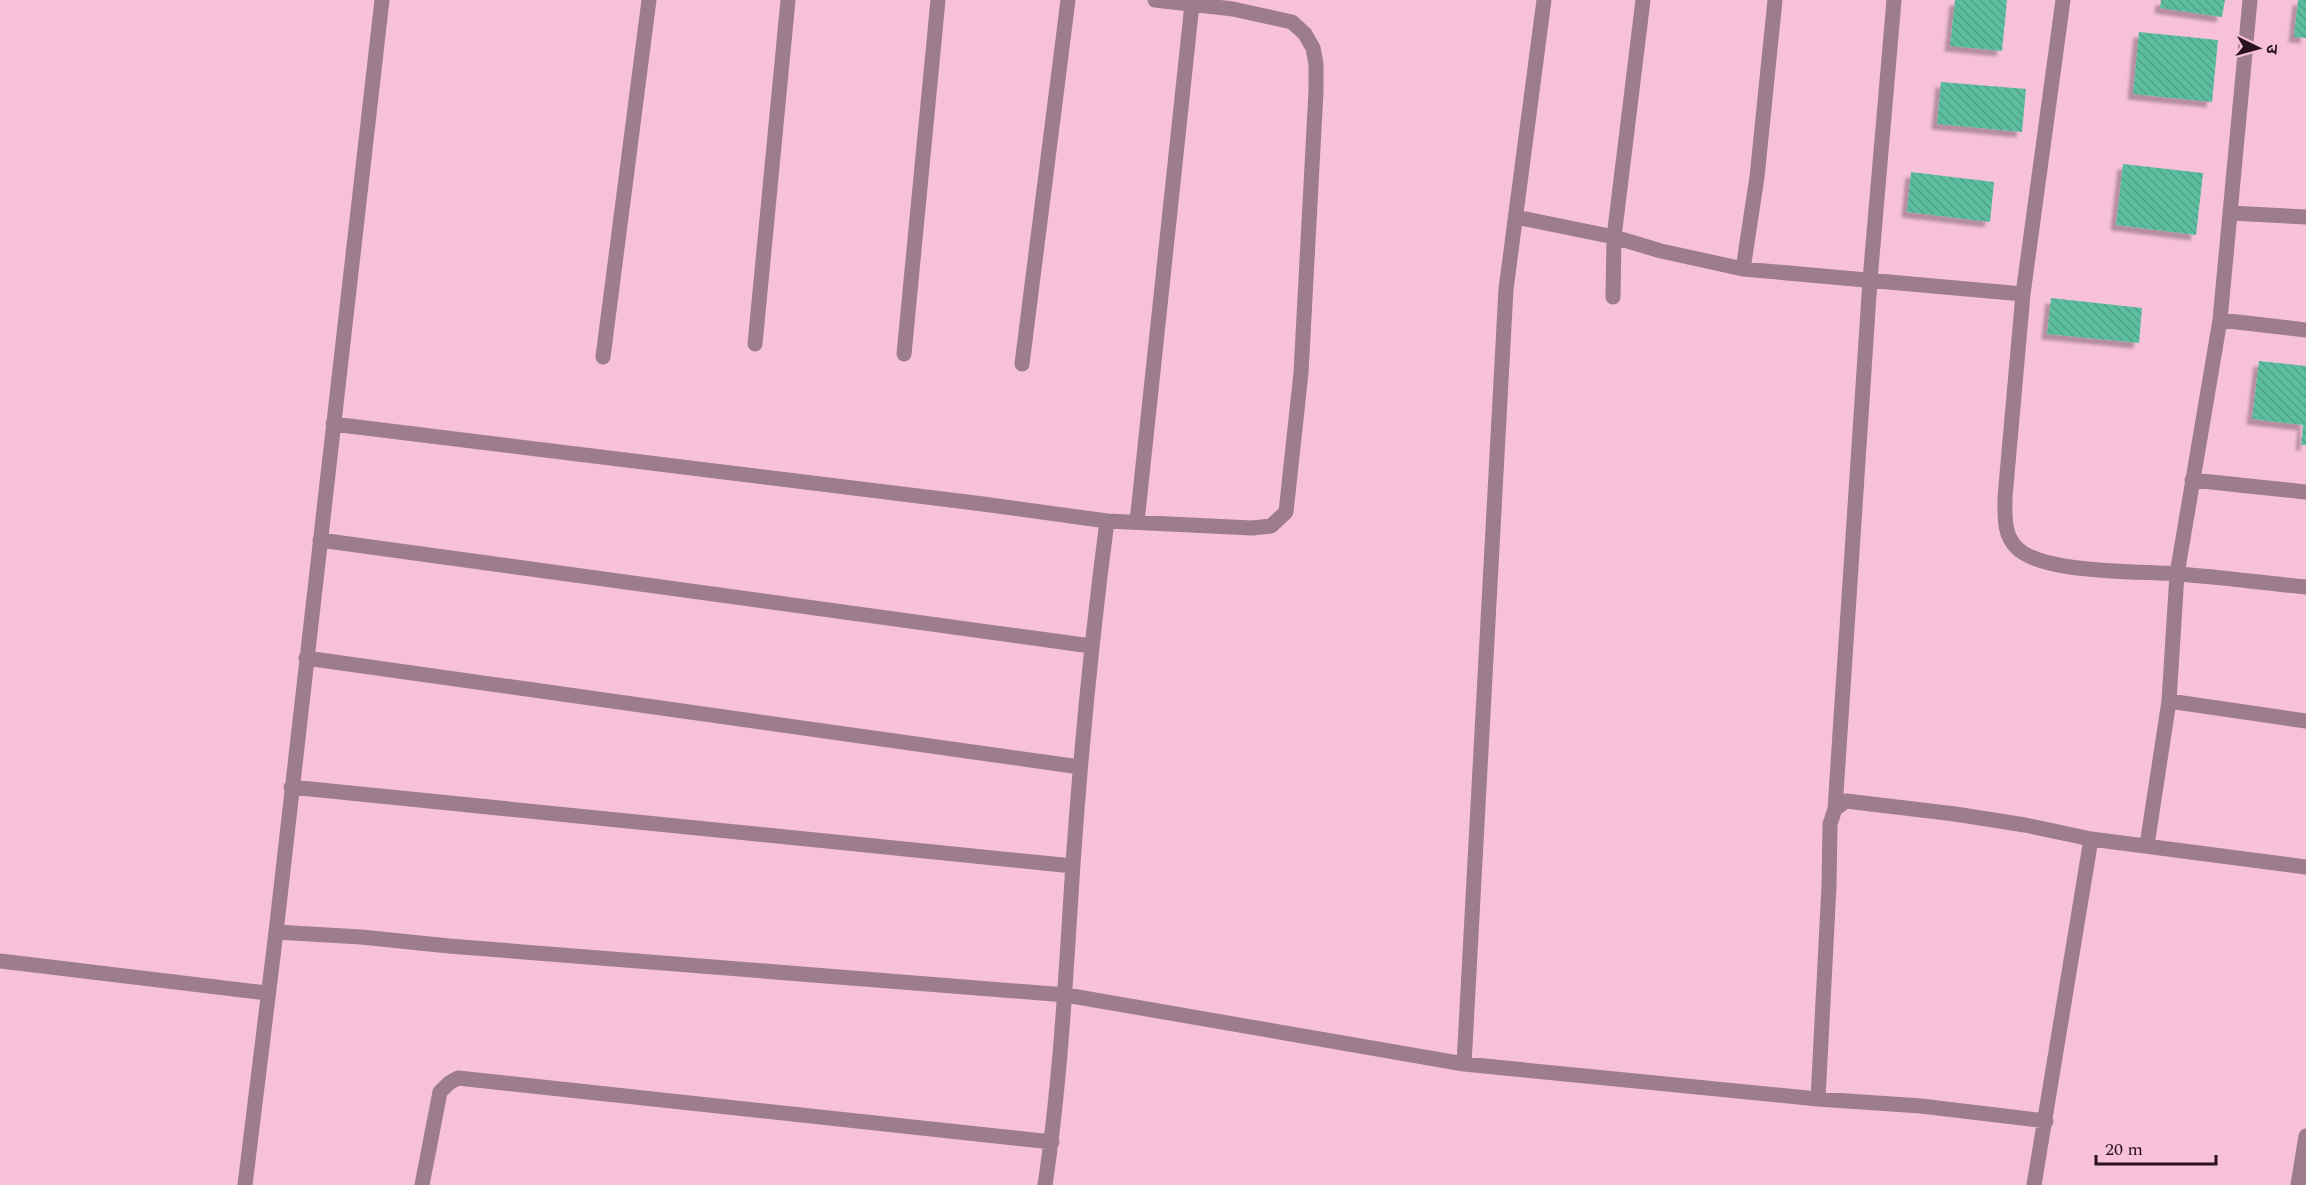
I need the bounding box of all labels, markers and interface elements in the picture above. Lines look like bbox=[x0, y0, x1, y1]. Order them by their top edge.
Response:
north arrow bbox=[2228, 18, 2288, 78]
text: उ bbox=[2260, 44, 2284, 56]
scale bar bbox=[2096, 1128, 2216, 1166]
text: 20 m bbox=[2105, 1136, 2143, 1163]

